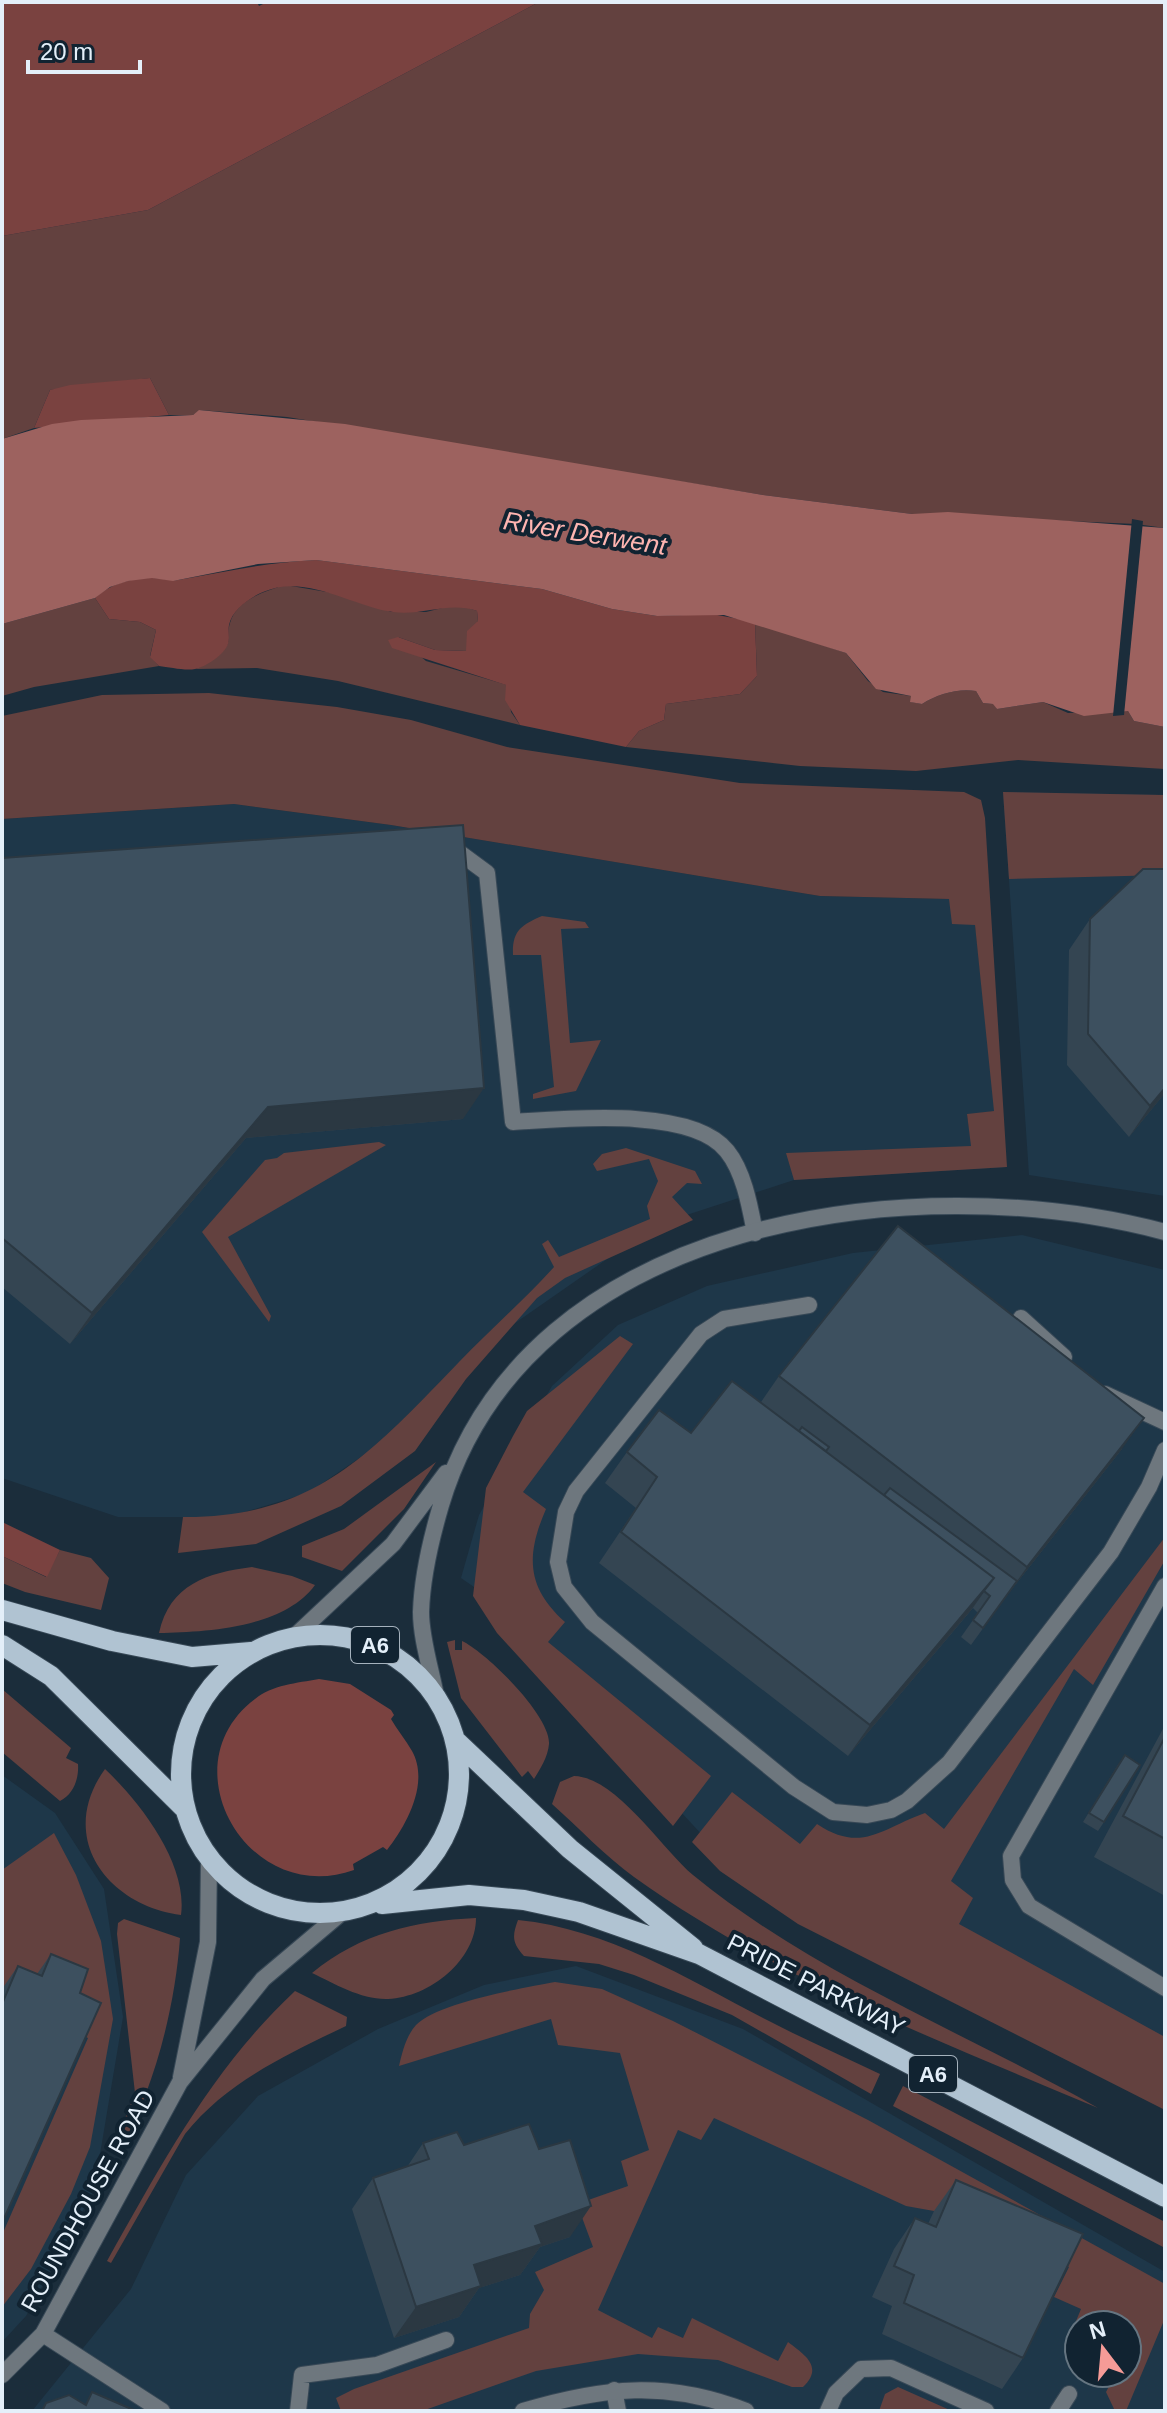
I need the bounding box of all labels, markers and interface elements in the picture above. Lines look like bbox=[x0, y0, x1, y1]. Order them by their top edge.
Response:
scale bar bbox=[28, 24, 140, 74]
text: 20 m bbox=[40, 38, 93, 65]
water label: River Derwent bbox=[501, 505, 670, 561]
road number: A6 bbox=[351, 1627, 399, 1663]
street label: PRIDE PARKWAY bbox=[723, 1928, 909, 2041]
road number: A6 bbox=[909, 2056, 957, 2092]
street label: ROUNDHOUSE ROAD bbox=[15, 2085, 160, 2316]
north arrow bbox=[1063, 2309, 1143, 2389]
text: N bbox=[1087, 2316, 1109, 2344]

